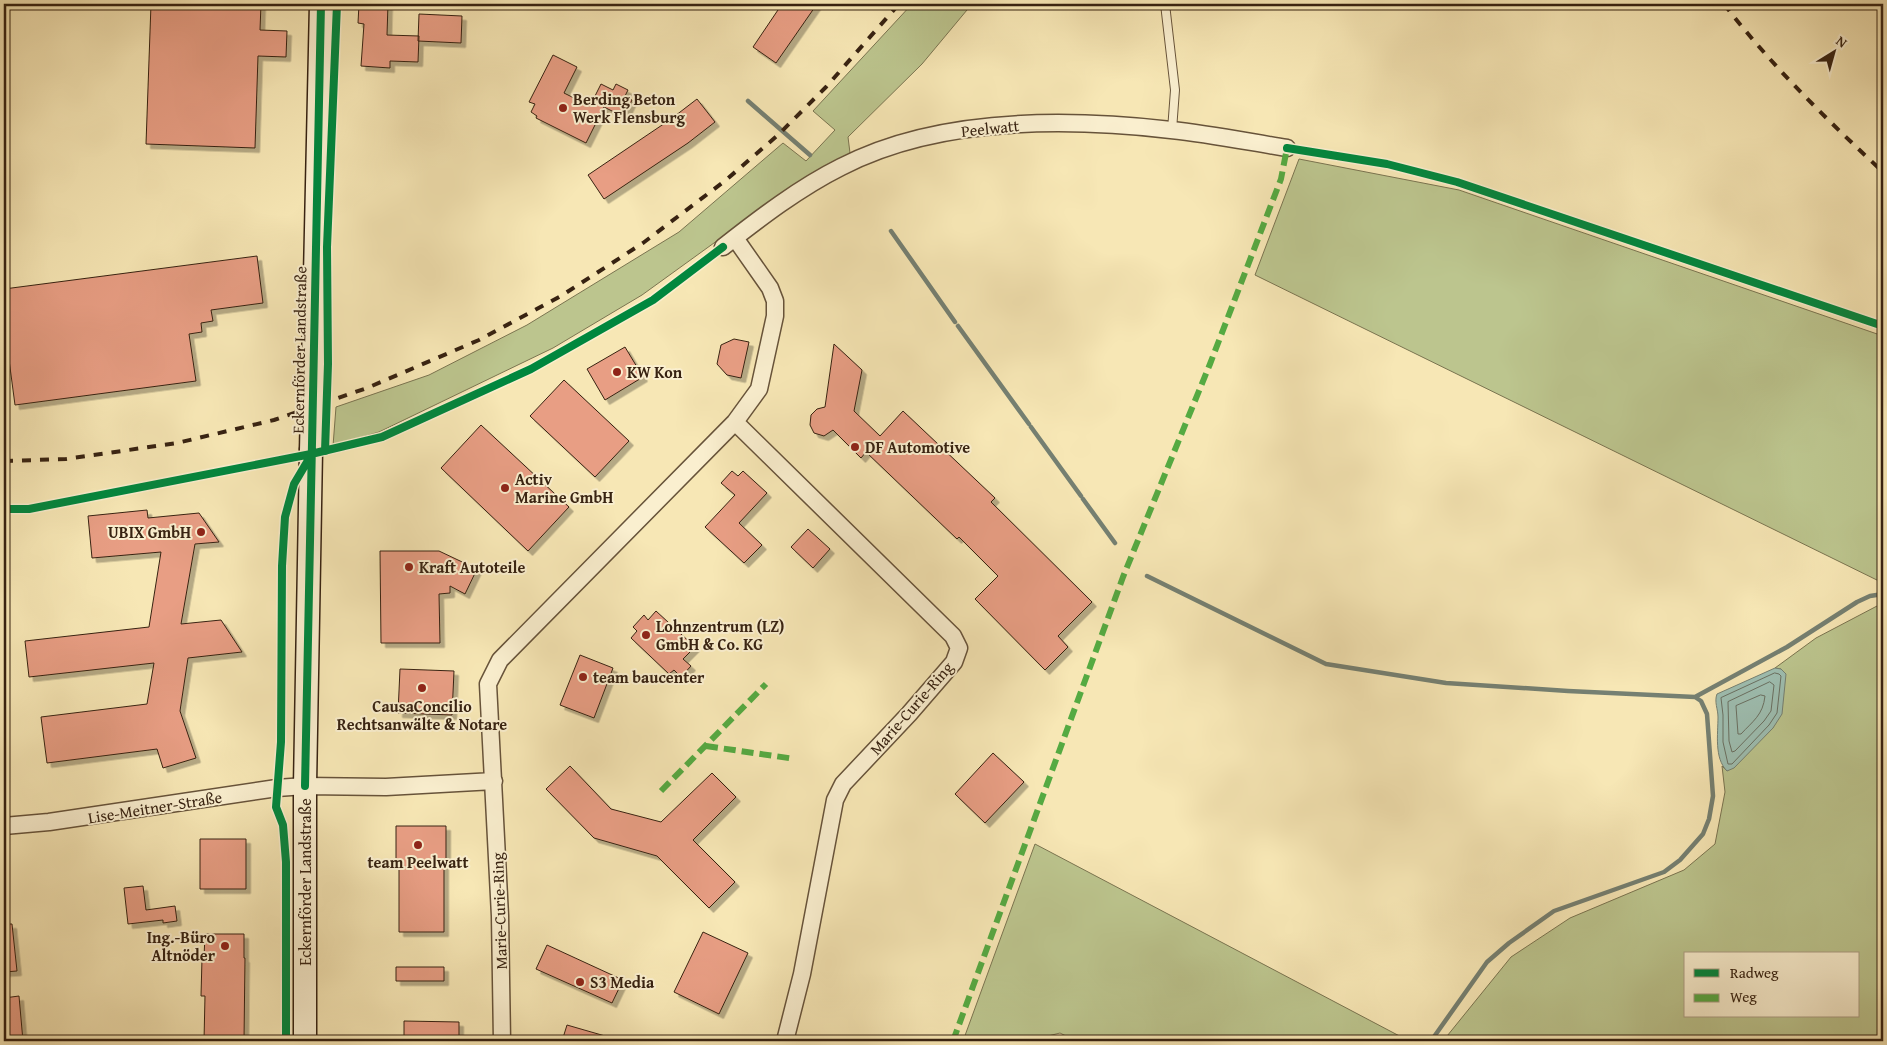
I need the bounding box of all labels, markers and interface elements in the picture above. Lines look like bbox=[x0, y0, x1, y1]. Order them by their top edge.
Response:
north arrow bbox=[1810, 28, 1860, 78]
text: N bbox=[1832, 31, 1852, 53]
place label: Berding Beton Werk Flensburg bbox=[573, 87, 686, 129]
marker: Berding Beton Werk Flensburg bbox=[557, 102, 569, 114]
street label: Peelwatt bbox=[960, 113, 1020, 143]
street label: Eckernförder Landstraße bbox=[286, 266, 312, 434]
place label: KW Kon bbox=[627, 360, 683, 384]
marker: KW Kon bbox=[611, 366, 623, 378]
place label: DF Automotive bbox=[865, 435, 970, 459]
marker: DF Automotive bbox=[849, 441, 861, 453]
place label: Activ Marine GmbH bbox=[515, 467, 613, 509]
marker: Activ Marine GmbH bbox=[499, 482, 511, 494]
place label: UBIX GmbH bbox=[108, 520, 191, 544]
marker: UBIX GmbH bbox=[195, 526, 207, 538]
place label: Kraft Autoteile bbox=[419, 555, 525, 579]
marker: Kraft Autoteile bbox=[403, 561, 415, 573]
place label: Lohnzentrum (LZ) GmbH & Co. KG bbox=[656, 614, 784, 656]
marker: Lohnzentrum (LZ) GmbH & Co. KG bbox=[640, 629, 652, 641]
street label: Marie-Curie-Ring bbox=[864, 656, 958, 760]
place label: team baucenter bbox=[593, 665, 705, 689]
marker: team baucenter bbox=[577, 671, 589, 683]
marker: CausaConcilio Rechtsanwälte & Notare bbox=[416, 682, 428, 694]
place label: CausaConcilio Rechtsanwälte & Notare bbox=[337, 694, 507, 736]
street label: Lise-Meitner-Straße bbox=[86, 785, 224, 829]
street label: Eckernförder Landstraße bbox=[293, 798, 317, 966]
marker: team Peelwatt bbox=[412, 839, 424, 851]
place label: team Peelwatt bbox=[368, 850, 468, 874]
street label: Marie-Curie-Ring bbox=[485, 852, 513, 970]
place label: Ing.-Büro Altnöder bbox=[147, 925, 216, 967]
marker: Ing.-Büro Altnöder bbox=[219, 940, 231, 952]
legend bbox=[1684, 952, 1860, 1018]
text: Radweg bbox=[1730, 962, 1779, 983]
place label: S3 Media bbox=[590, 970, 655, 994]
marker: S3 Media bbox=[574, 976, 586, 988]
text: Weg bbox=[1730, 986, 1757, 1007]

